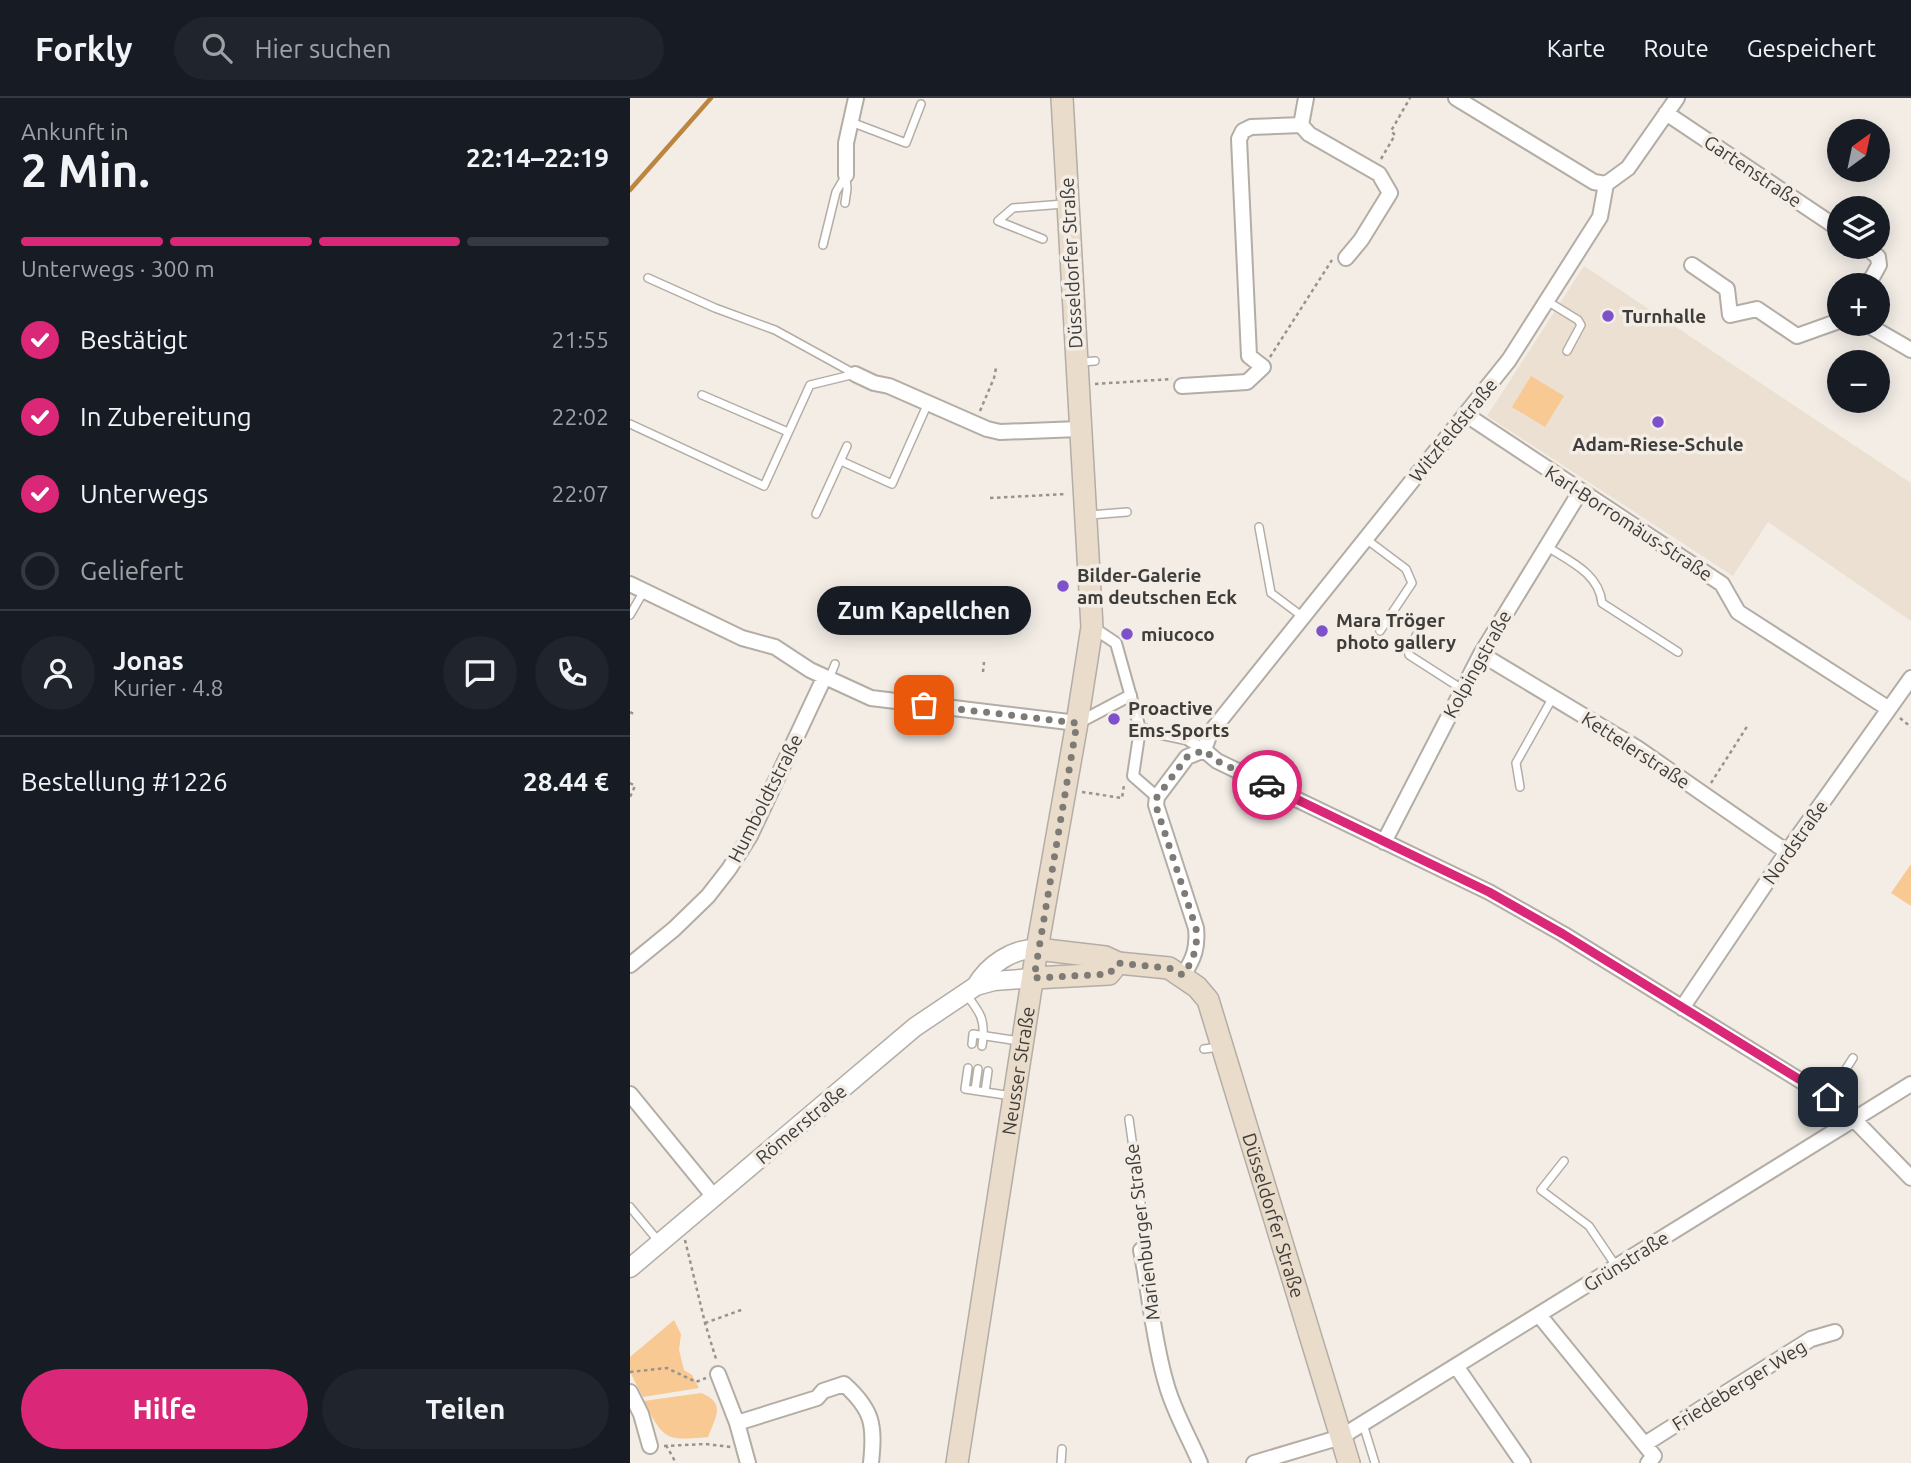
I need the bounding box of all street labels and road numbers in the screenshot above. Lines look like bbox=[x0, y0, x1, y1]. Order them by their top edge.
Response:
street label: Gartenstraße bbox=[1700, 130, 1806, 212]
street label: Düsseldorfer Straße bbox=[1056, 177, 1086, 349]
street label: Witzfeldstraße bbox=[1404, 374, 1502, 486]
street label: Karl-Borromäus-Straße bbox=[1541, 461, 1717, 585]
street label: Kolpingstraße bbox=[1438, 606, 1516, 722]
street label: Kettelerstraße bbox=[1578, 707, 1694, 793]
street label: Humboldtstraße bbox=[723, 730, 807, 866]
street label: Nordstraße bbox=[1758, 796, 1832, 888]
street label: Neusser Straße bbox=[997, 1005, 1039, 1137]
street label: Römerstraße bbox=[751, 1080, 851, 1168]
street label: Düsseldorfer Straße bbox=[1238, 1130, 1309, 1301]
street label: Marienburger Straße bbox=[1120, 1142, 1164, 1322]
street label: Grünstraße bbox=[1579, 1226, 1673, 1296]
street label: Friedeberger Weg bbox=[1668, 1335, 1810, 1435]

